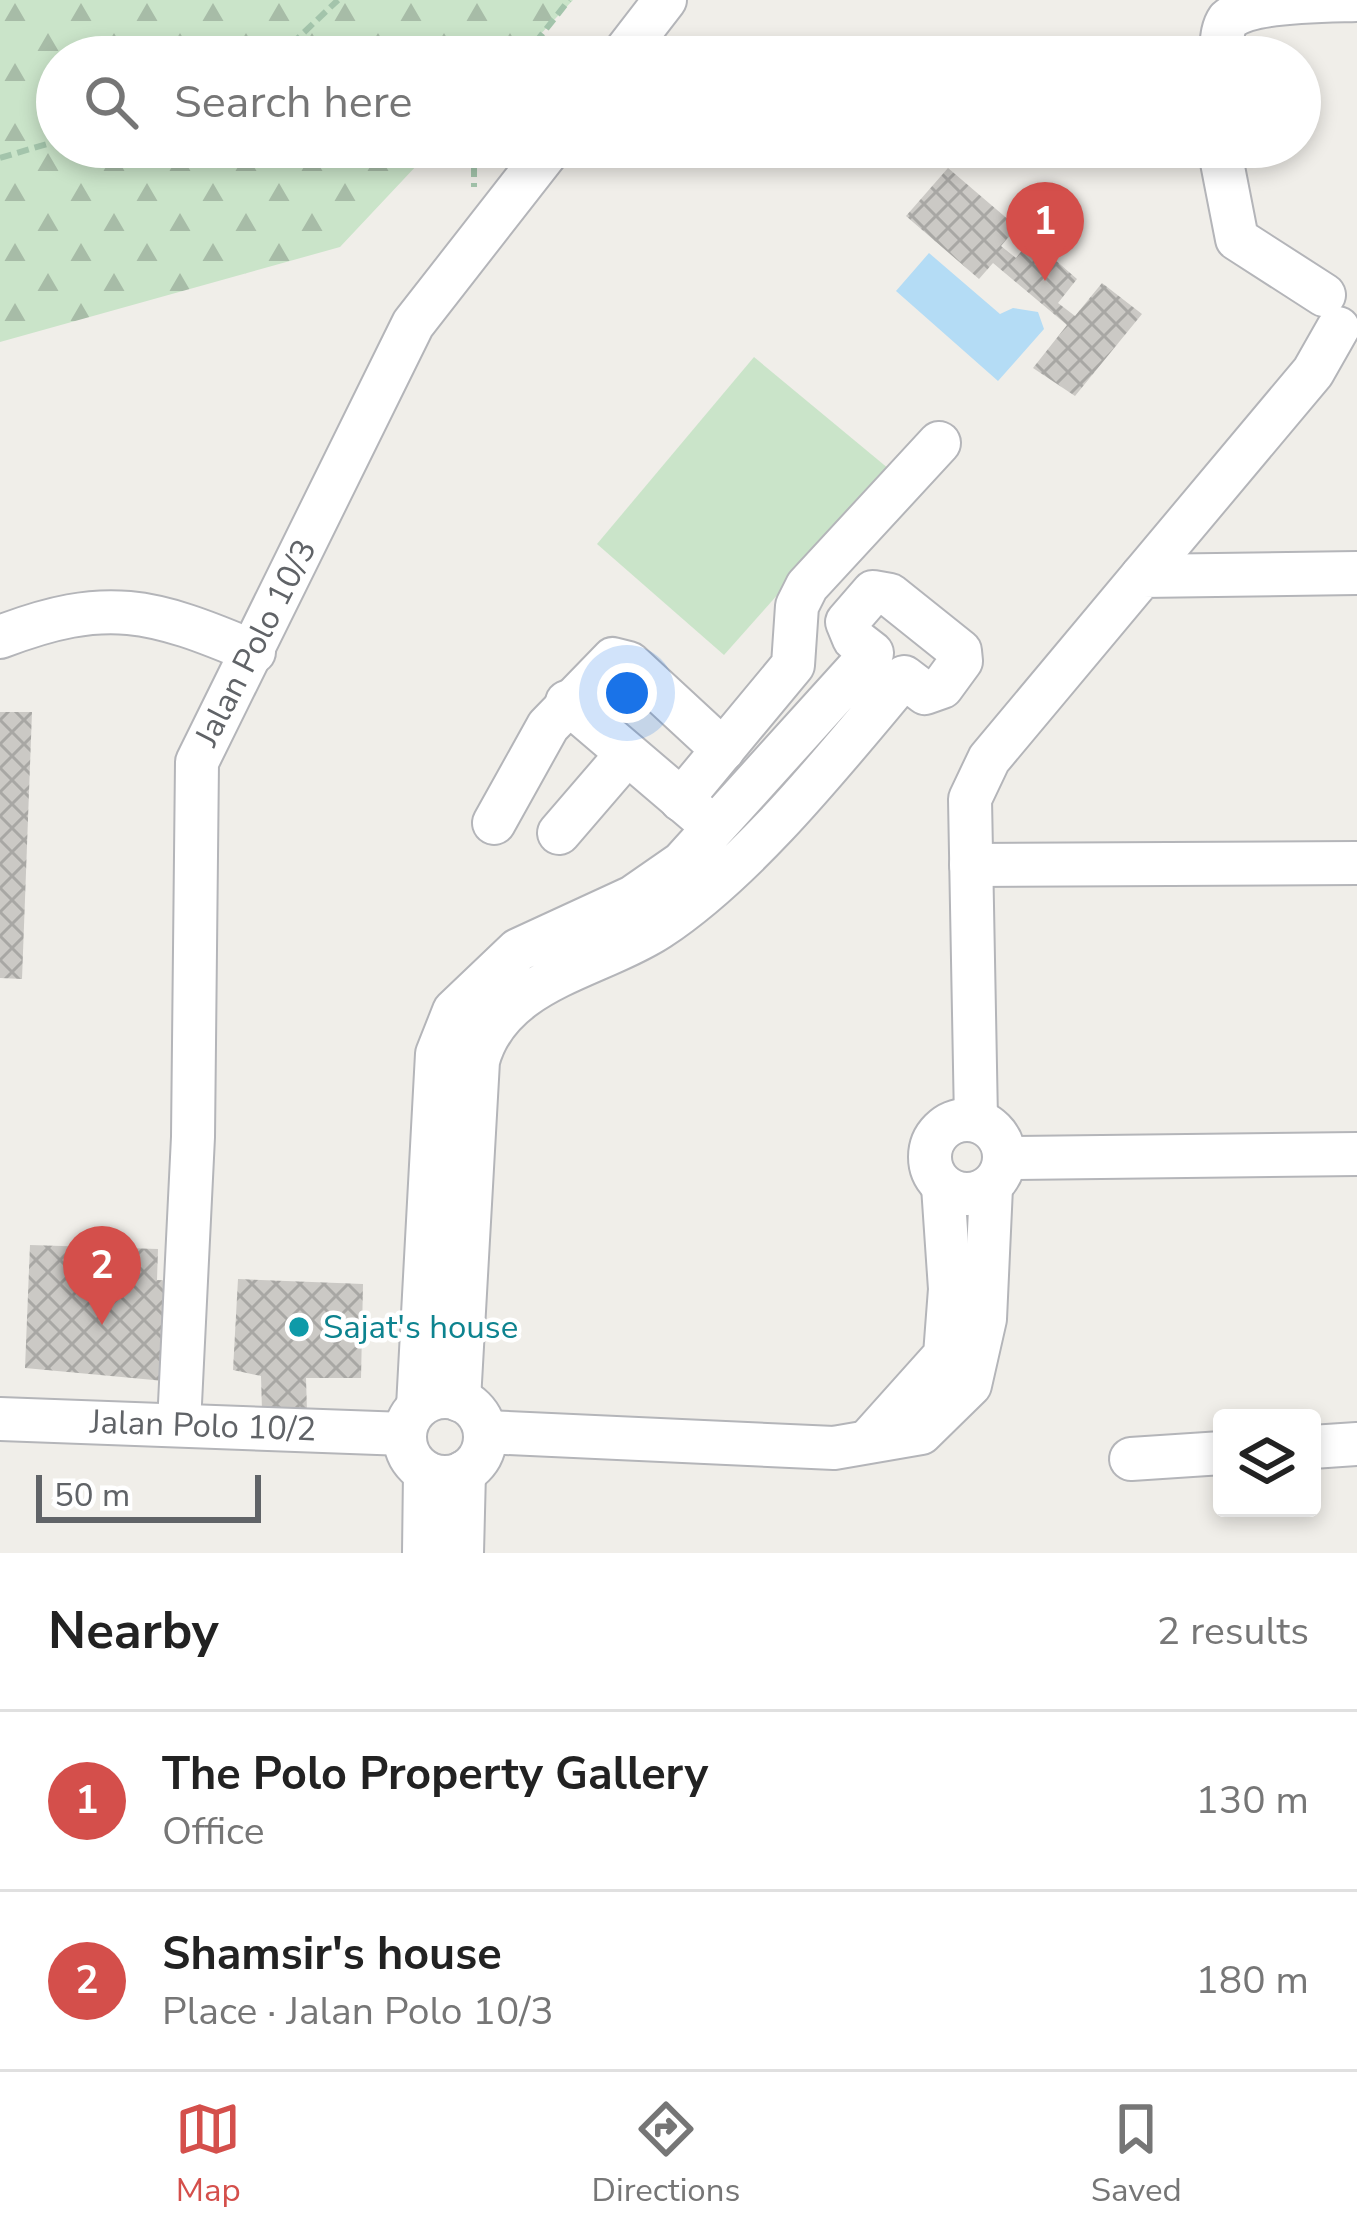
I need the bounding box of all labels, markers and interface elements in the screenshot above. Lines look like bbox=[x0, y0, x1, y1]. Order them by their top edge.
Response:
search box bbox=[36, 36, 1321, 168]
icon: search bbox=[78, 69, 144, 135]
text: Search here bbox=[174, 72, 413, 133]
pin: 1 bbox=[1006, 182, 1084, 281]
street label: Jalan Polo 10/3 bbox=[184, 532, 327, 755]
your location bbox=[597, 663, 657, 723]
pin: 2 bbox=[63, 1226, 141, 1325]
place label: Sajat's house bbox=[323, 1305, 518, 1350]
marker: Sajat's house bbox=[286, 1314, 312, 1340]
street label: Jalan Polo 10/2 bbox=[88, 1400, 317, 1452]
map controls bbox=[1213, 1409, 1321, 1517]
button: layers bbox=[1213, 1409, 1321, 1517]
scale bar bbox=[36, 1469, 261, 1522]
text: 50 m bbox=[54, 1473, 130, 1518]
text: Nearby bbox=[48, 1596, 219, 1666]
text: 2 results bbox=[1157, 1605, 1309, 1658]
text: The Polo Property Gallery bbox=[162, 1744, 708, 1805]
text: 1 bbox=[75, 1774, 99, 1827]
text: 130 m bbox=[1195, 1774, 1309, 1827]
text: Office bbox=[162, 1805, 265, 1858]
text: Shamsir's house bbox=[162, 1924, 502, 1985]
text: 2 bbox=[75, 1954, 99, 2007]
text: 180 m bbox=[1195, 1954, 1309, 2007]
text: Place · Jalan Polo 10/3 bbox=[162, 1985, 554, 2038]
tab: Map bbox=[175, 2096, 241, 2213]
tab: Directions bbox=[592, 2096, 740, 2213]
tab: Saved bbox=[1091, 2096, 1182, 2213]

